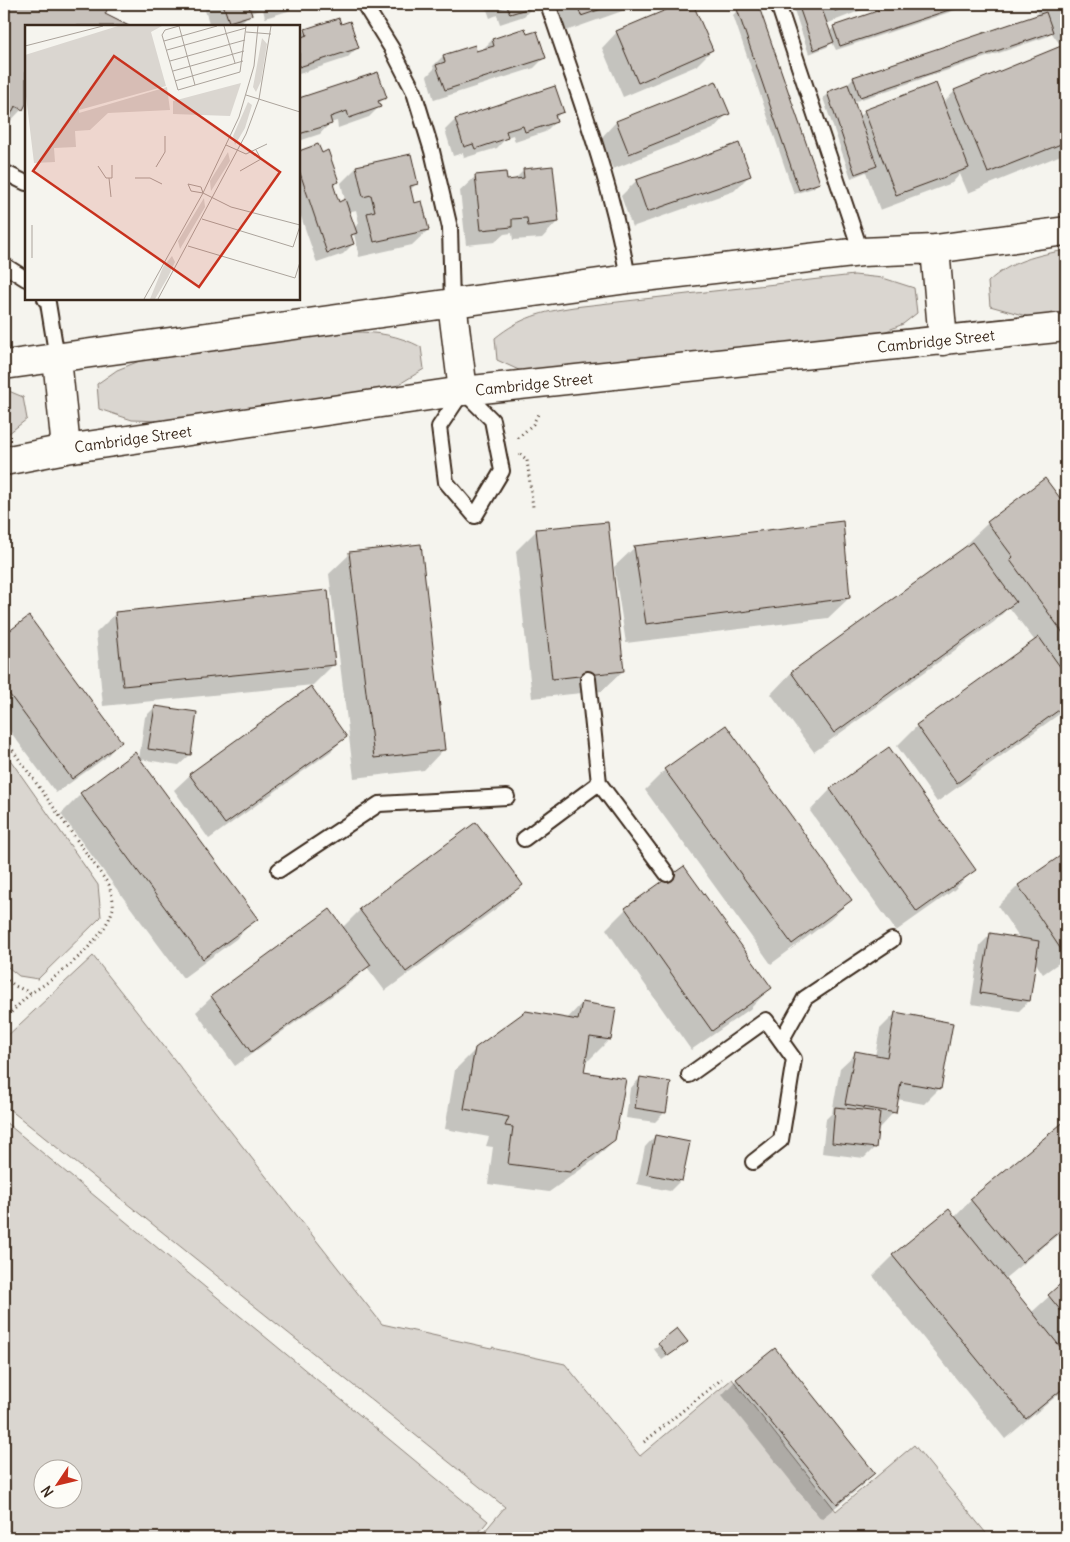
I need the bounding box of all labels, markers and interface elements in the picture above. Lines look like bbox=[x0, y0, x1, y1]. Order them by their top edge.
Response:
inset map bbox=[25, 25, 300, 300]
street label: Cambridge Street bbox=[876, 325, 996, 357]
street label: Cambridge Street bbox=[474, 368, 594, 400]
street label: Cambridge Street bbox=[73, 421, 193, 457]
north arrow bbox=[32, 1460, 82, 1510]
text: N bbox=[37, 1482, 58, 1501]

